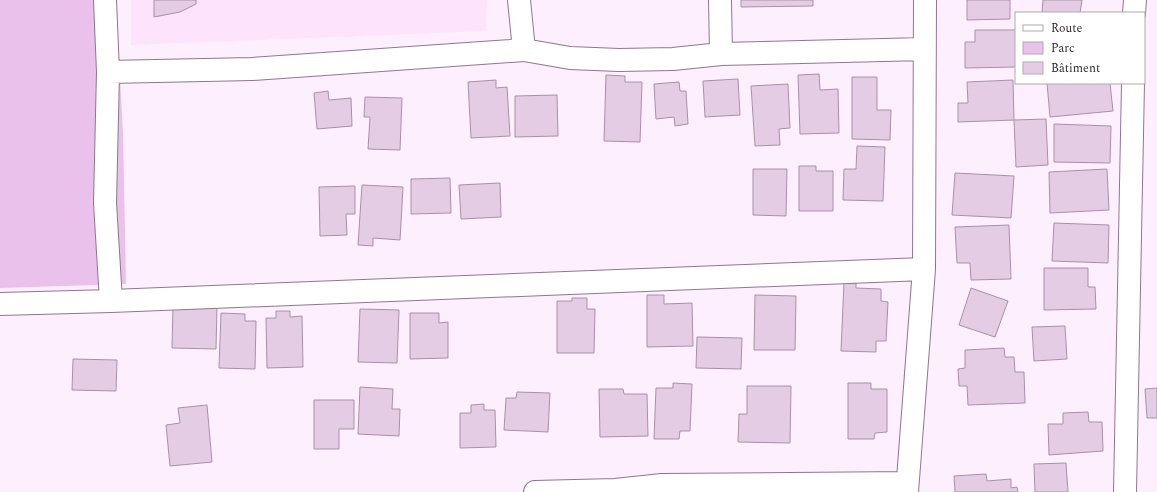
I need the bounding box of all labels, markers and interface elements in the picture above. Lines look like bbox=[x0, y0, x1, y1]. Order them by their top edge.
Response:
legend bbox=[1015, 12, 1145, 84]
text: Route bbox=[1051, 19, 1082, 38]
text: Parc bbox=[1051, 39, 1075, 58]
text: Bâtiment bbox=[1051, 59, 1100, 78]

